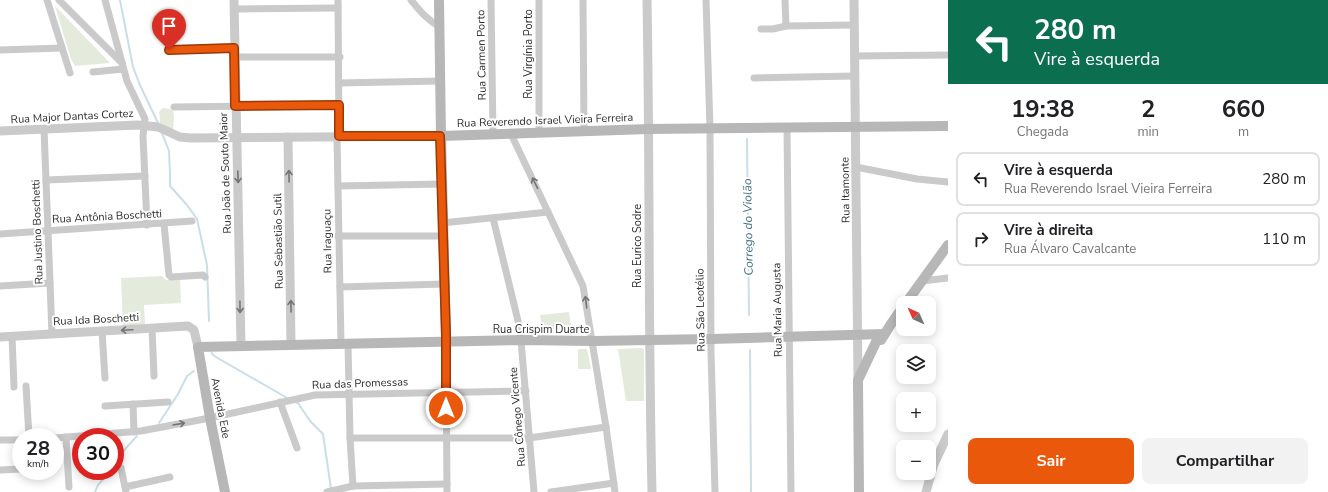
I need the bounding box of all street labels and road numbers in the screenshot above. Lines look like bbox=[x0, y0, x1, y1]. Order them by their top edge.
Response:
street label: Rua Virgínia Porto bbox=[521, 9, 536, 99]
street label: Rua Carmen Porto bbox=[473, 10, 490, 100]
street label: Rua Major Dantas Cortez bbox=[10, 106, 134, 127]
street label: Rua Reverendo Israel Vieira Ferreira bbox=[457, 110, 634, 131]
street label: Rua João de Souto Maior bbox=[216, 112, 235, 234]
street label: Rua Itamonte bbox=[837, 157, 854, 223]
street label: Rua Justino Boschetti bbox=[28, 179, 47, 285]
street label: Rua Sebastião Sutil bbox=[270, 192, 287, 289]
street label: Rua Eurico Sodre bbox=[630, 204, 645, 288]
street label: Rua Antônia Boschetti bbox=[52, 206, 162, 227]
street label: Rua Iraguaçu bbox=[319, 209, 336, 273]
street label: Rua Maria Augusta bbox=[769, 263, 786, 357]
street label: Rua São Leotélio bbox=[692, 268, 709, 352]
street label: Rua Ida Boschetti bbox=[53, 310, 139, 329]
street label: Rua Crispim Duarte bbox=[493, 322, 589, 337]
street label: Rua Cônego Vicente bbox=[506, 367, 529, 467]
street label: Rua das Promessas bbox=[312, 374, 408, 393]
street label: Avenida Ede bbox=[207, 376, 234, 440]

